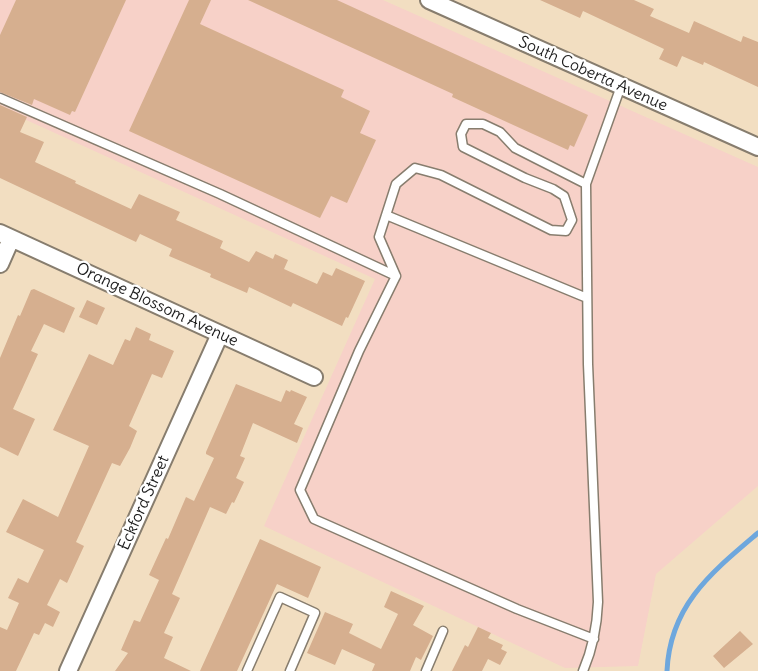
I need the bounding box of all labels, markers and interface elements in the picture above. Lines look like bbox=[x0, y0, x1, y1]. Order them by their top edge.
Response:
street label: South Coberta Avenue bbox=[516, 32, 670, 116]
street label: Orange Blossom Avenue bbox=[73, 259, 241, 351]
street label: Eckford Street bbox=[115, 453, 173, 553]

